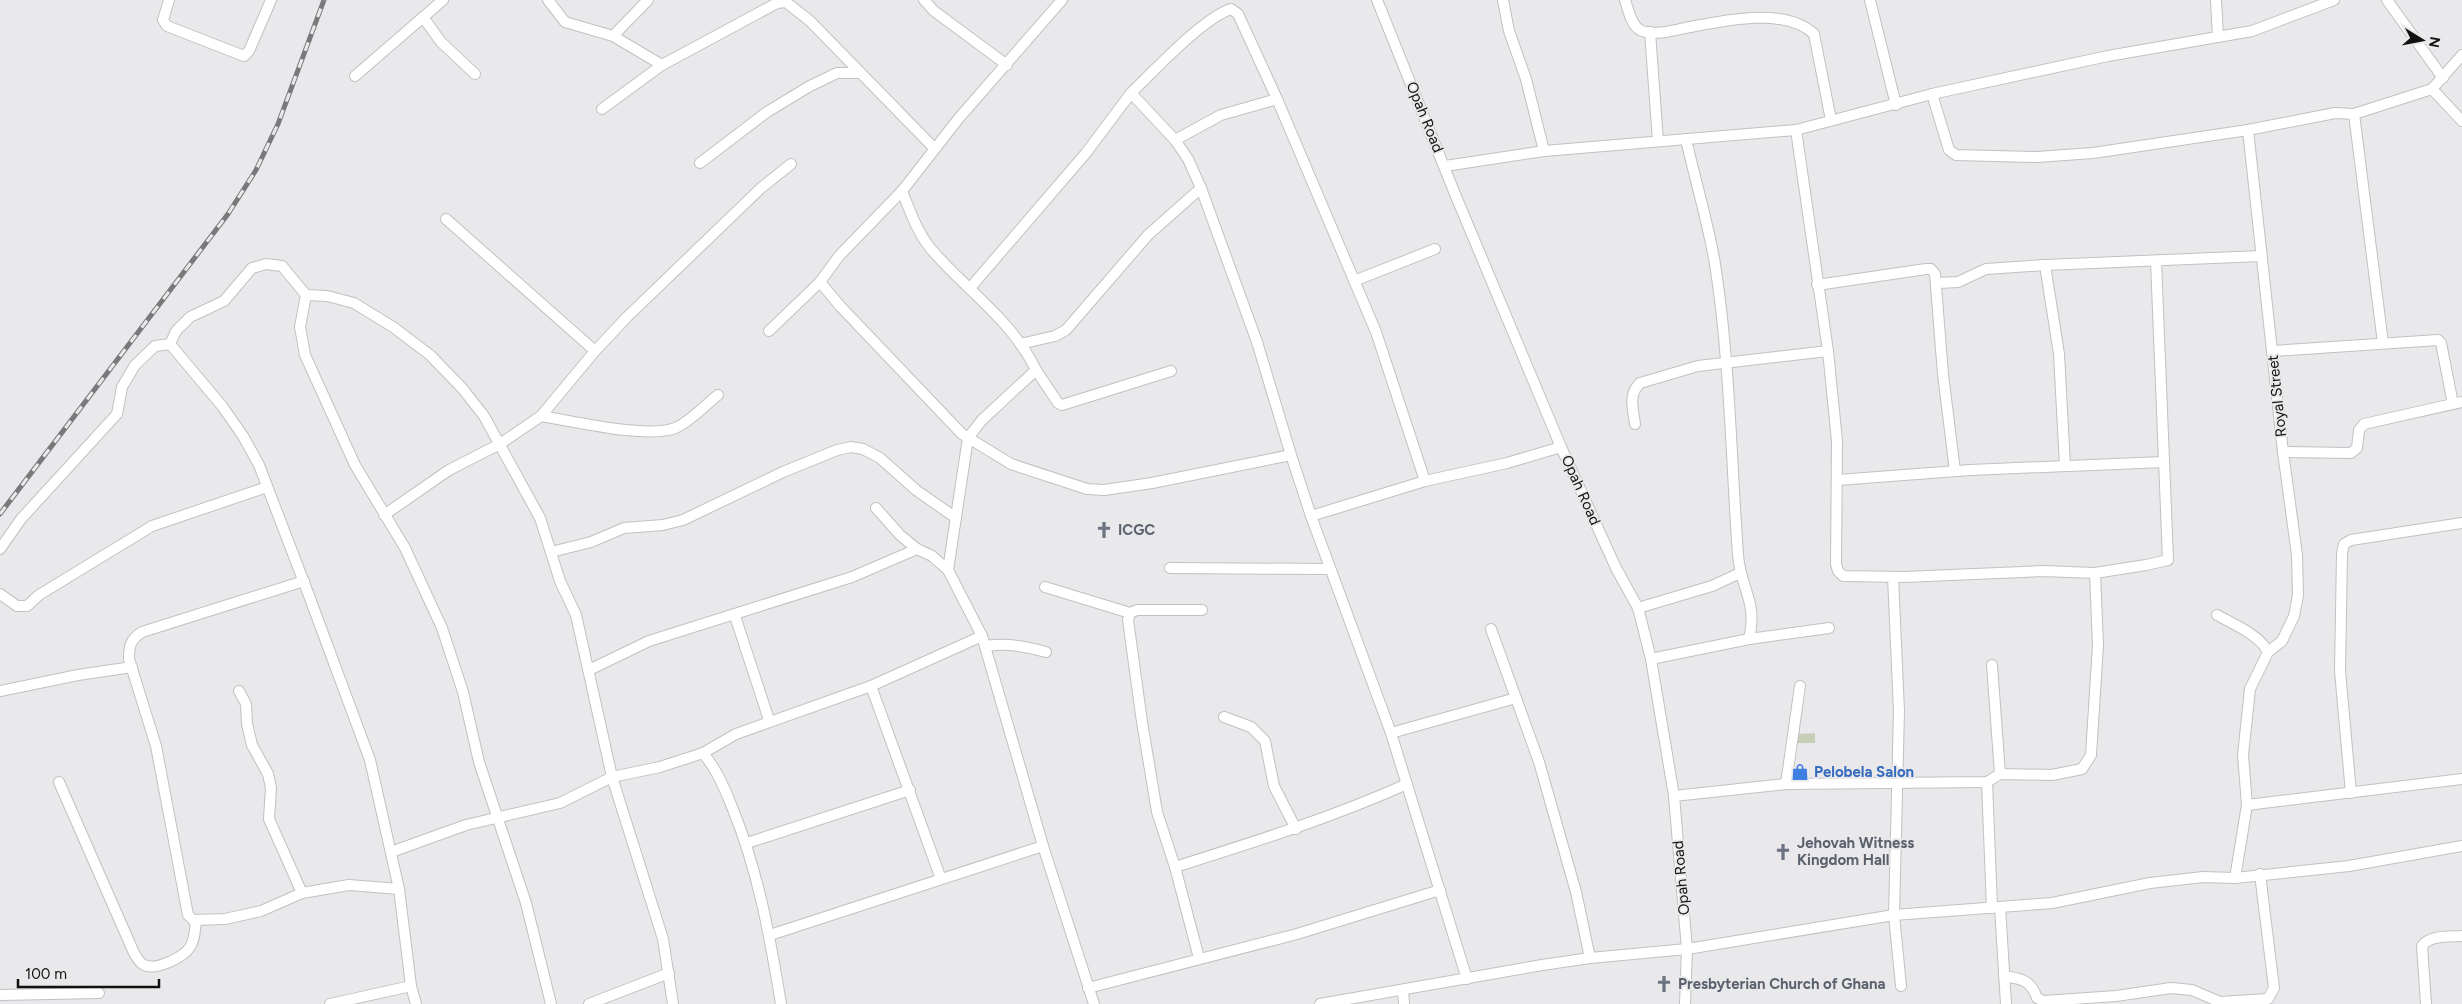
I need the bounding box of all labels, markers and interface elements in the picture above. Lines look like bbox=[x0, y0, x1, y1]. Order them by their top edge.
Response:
north arrow bbox=[2397, 15, 2447, 65]
text: N bbox=[2425, 35, 2444, 49]
street label: Opah Road bbox=[1403, 79, 1447, 155]
street label: Royal Street bbox=[2264, 354, 2290, 438]
street label: Opah Road bbox=[1558, 452, 1604, 528]
church icon: ICGC bbox=[1094, 520, 1114, 540]
place label: ICGC bbox=[1118, 521, 1155, 539]
shop icon: Pelobela Salon bbox=[1790, 762, 1810, 782]
place label: Pelobela Salon bbox=[1814, 763, 1914, 781]
place label: Jehovah Witness Kingdom Hall bbox=[1797, 834, 1914, 869]
street label: Opah Road bbox=[1669, 840, 1693, 916]
church icon: Jehovah Witness Kingdom Hall bbox=[1773, 842, 1793, 862]
scale bar bbox=[18, 956, 159, 988]
text: 100 m bbox=[25, 965, 67, 983]
church icon: Presbyterian Church of Ghana bbox=[1654, 974, 1674, 994]
place label: Presbyterian Church of Ghana bbox=[1678, 975, 1885, 993]

